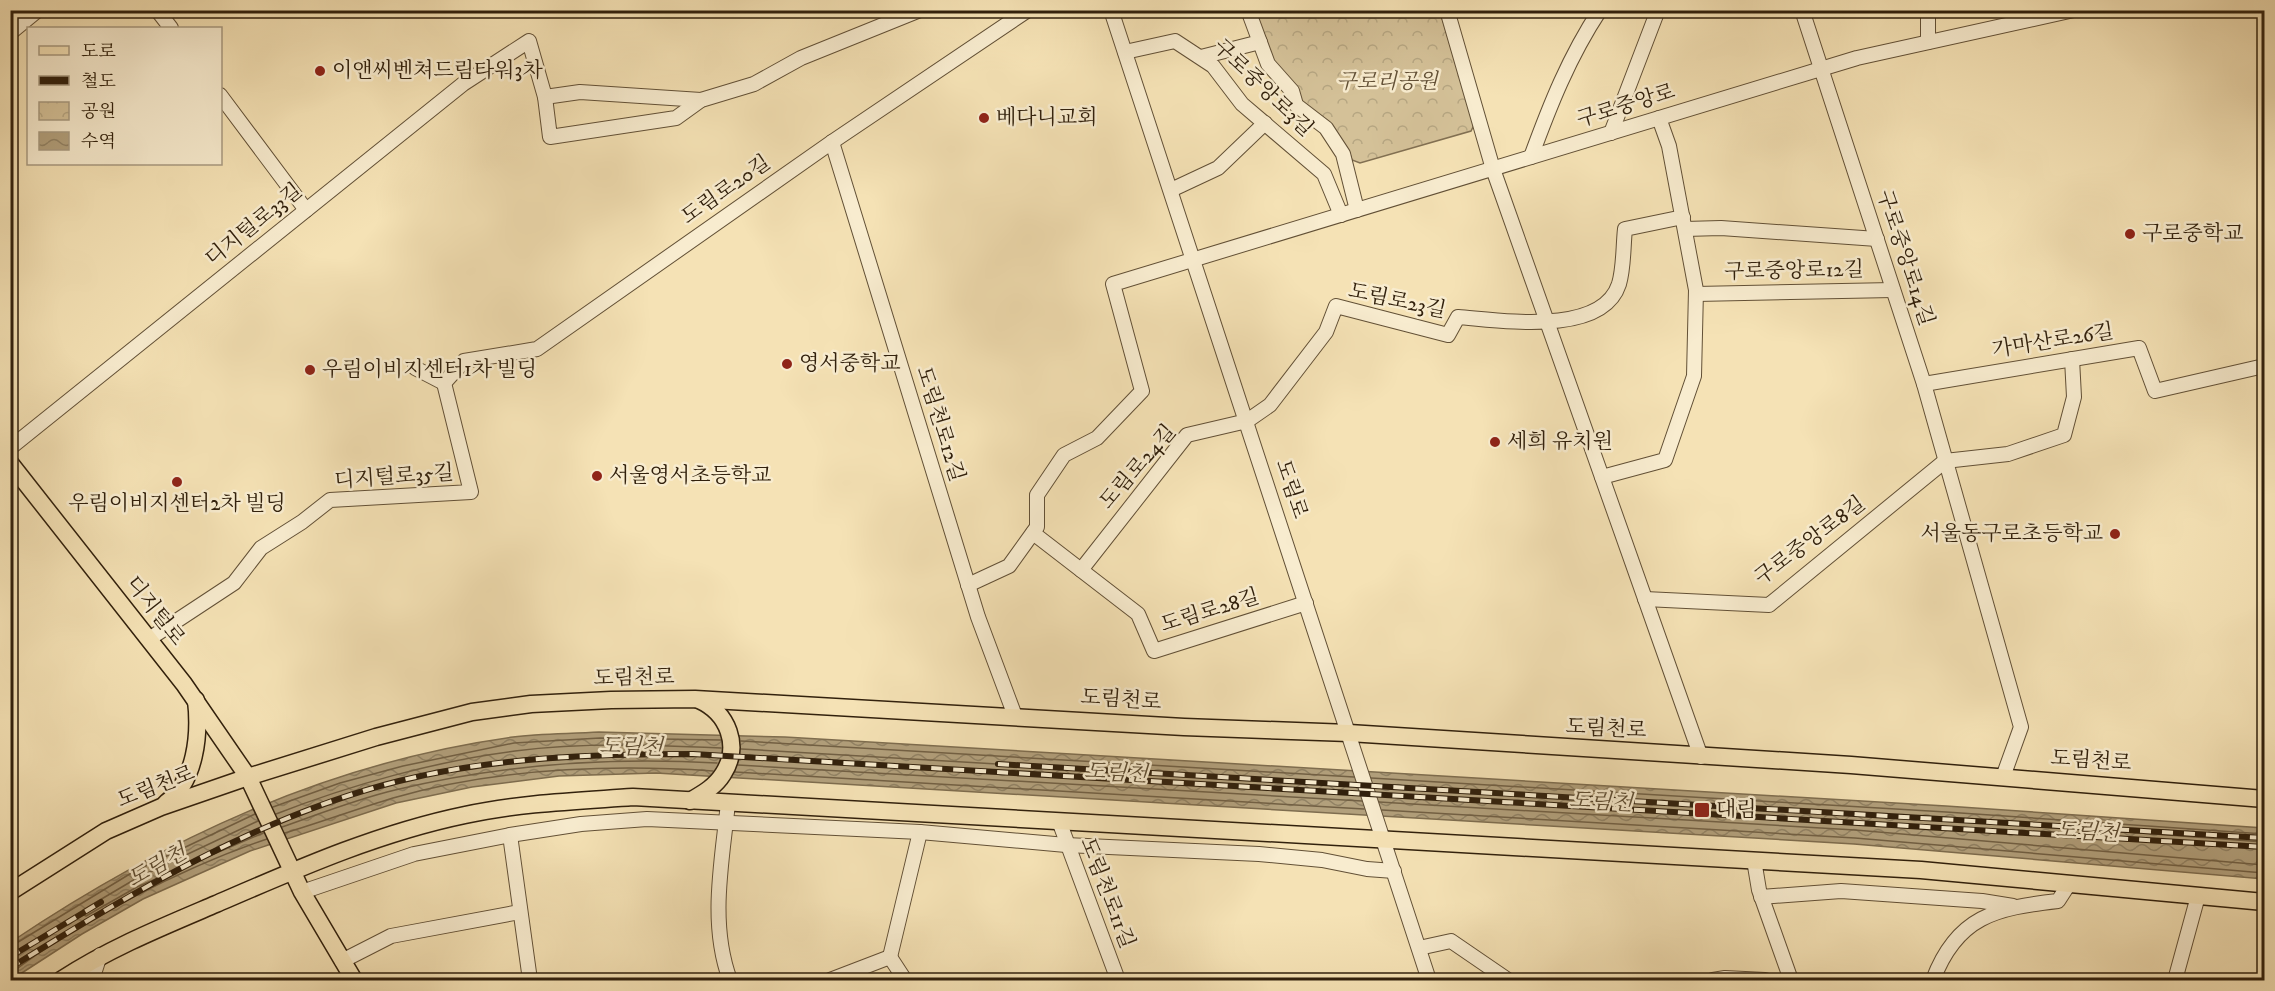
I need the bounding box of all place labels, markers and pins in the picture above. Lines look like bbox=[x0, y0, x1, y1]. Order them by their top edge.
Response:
place label: 이앤씨벤쳐드림타워3차 bbox=[332, 58, 543, 84]
marker: 이앤씨벤쳐드림타워3차 bbox=[313, 64, 327, 78]
place label: 베다니교회 bbox=[996, 105, 1097, 131]
marker: 베다니교회 bbox=[977, 111, 991, 125]
place label: 구로중학교 bbox=[2142, 221, 2243, 247]
marker: 구로중학교 bbox=[2123, 227, 2137, 241]
place label: 영서중학교 bbox=[799, 351, 900, 377]
place label: 우림이비지센터1차 빌딩 bbox=[322, 357, 537, 383]
marker: 영서중학교 bbox=[780, 357, 794, 371]
marker: 우림이비지센터1차 빌딩 bbox=[303, 363, 317, 377]
place label: 세희 유치원 bbox=[1507, 429, 1613, 455]
marker: 세희 유치원 bbox=[1488, 435, 1502, 449]
place label: 서울영서초등학교 bbox=[609, 463, 771, 489]
marker: 서울영서초등학교 bbox=[590, 469, 604, 483]
marker: 우림이비지센터2차 빌딩 bbox=[170, 475, 184, 489]
place label: 우림이비지센터2차 빌딩 bbox=[68, 491, 286, 517]
place label: 서울동구로초등학교 bbox=[1920, 521, 2103, 547]
marker: 서울동구로초등학교 bbox=[2108, 527, 2122, 541]
place label: 대림 bbox=[1716, 797, 1757, 823]
marker: 대림 bbox=[1693, 801, 1711, 819]

